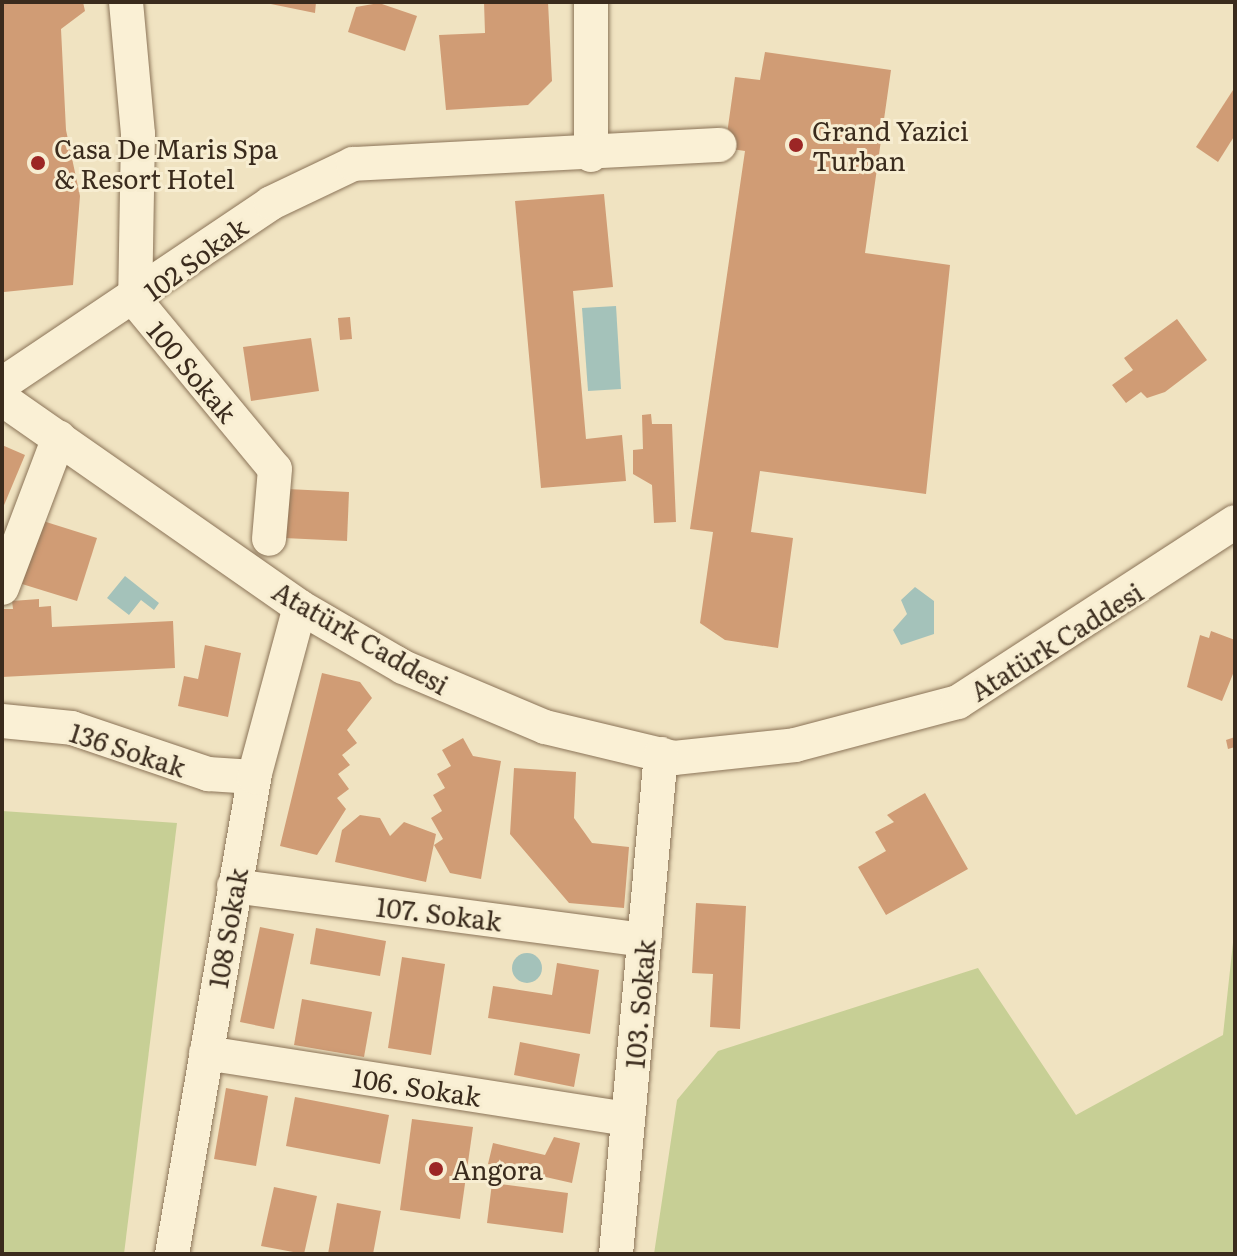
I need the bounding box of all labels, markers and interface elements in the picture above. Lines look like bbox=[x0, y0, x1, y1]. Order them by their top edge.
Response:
place label: Grand Yazici Turban bbox=[812, 114, 969, 176]
place label: Casa De Maris Spa & Resort Hotel bbox=[54, 132, 278, 194]
marker: Grand Yazici Turban bbox=[787, 136, 805, 154]
marker: Casa De Maris Spa & Resort Hotel bbox=[29, 154, 47, 172]
street label: 102 Sokak bbox=[137, 210, 253, 306]
street label: 100 Sokak bbox=[142, 314, 244, 428]
street label: Atatürk Caddesi bbox=[268, 574, 454, 700]
street label: Atatürk Caddesi bbox=[964, 575, 1148, 707]
street label: 136 Sokak bbox=[66, 716, 190, 782]
street label: 108 Sokak bbox=[201, 866, 253, 990]
street label: 107. Sokak bbox=[375, 890, 503, 936]
street label: 103. Sokak bbox=[618, 938, 660, 1070]
street label: 106. Sokak bbox=[351, 1060, 483, 1112]
place label: Angora bbox=[452, 1153, 543, 1185]
marker: Angora bbox=[427, 1160, 445, 1178]

